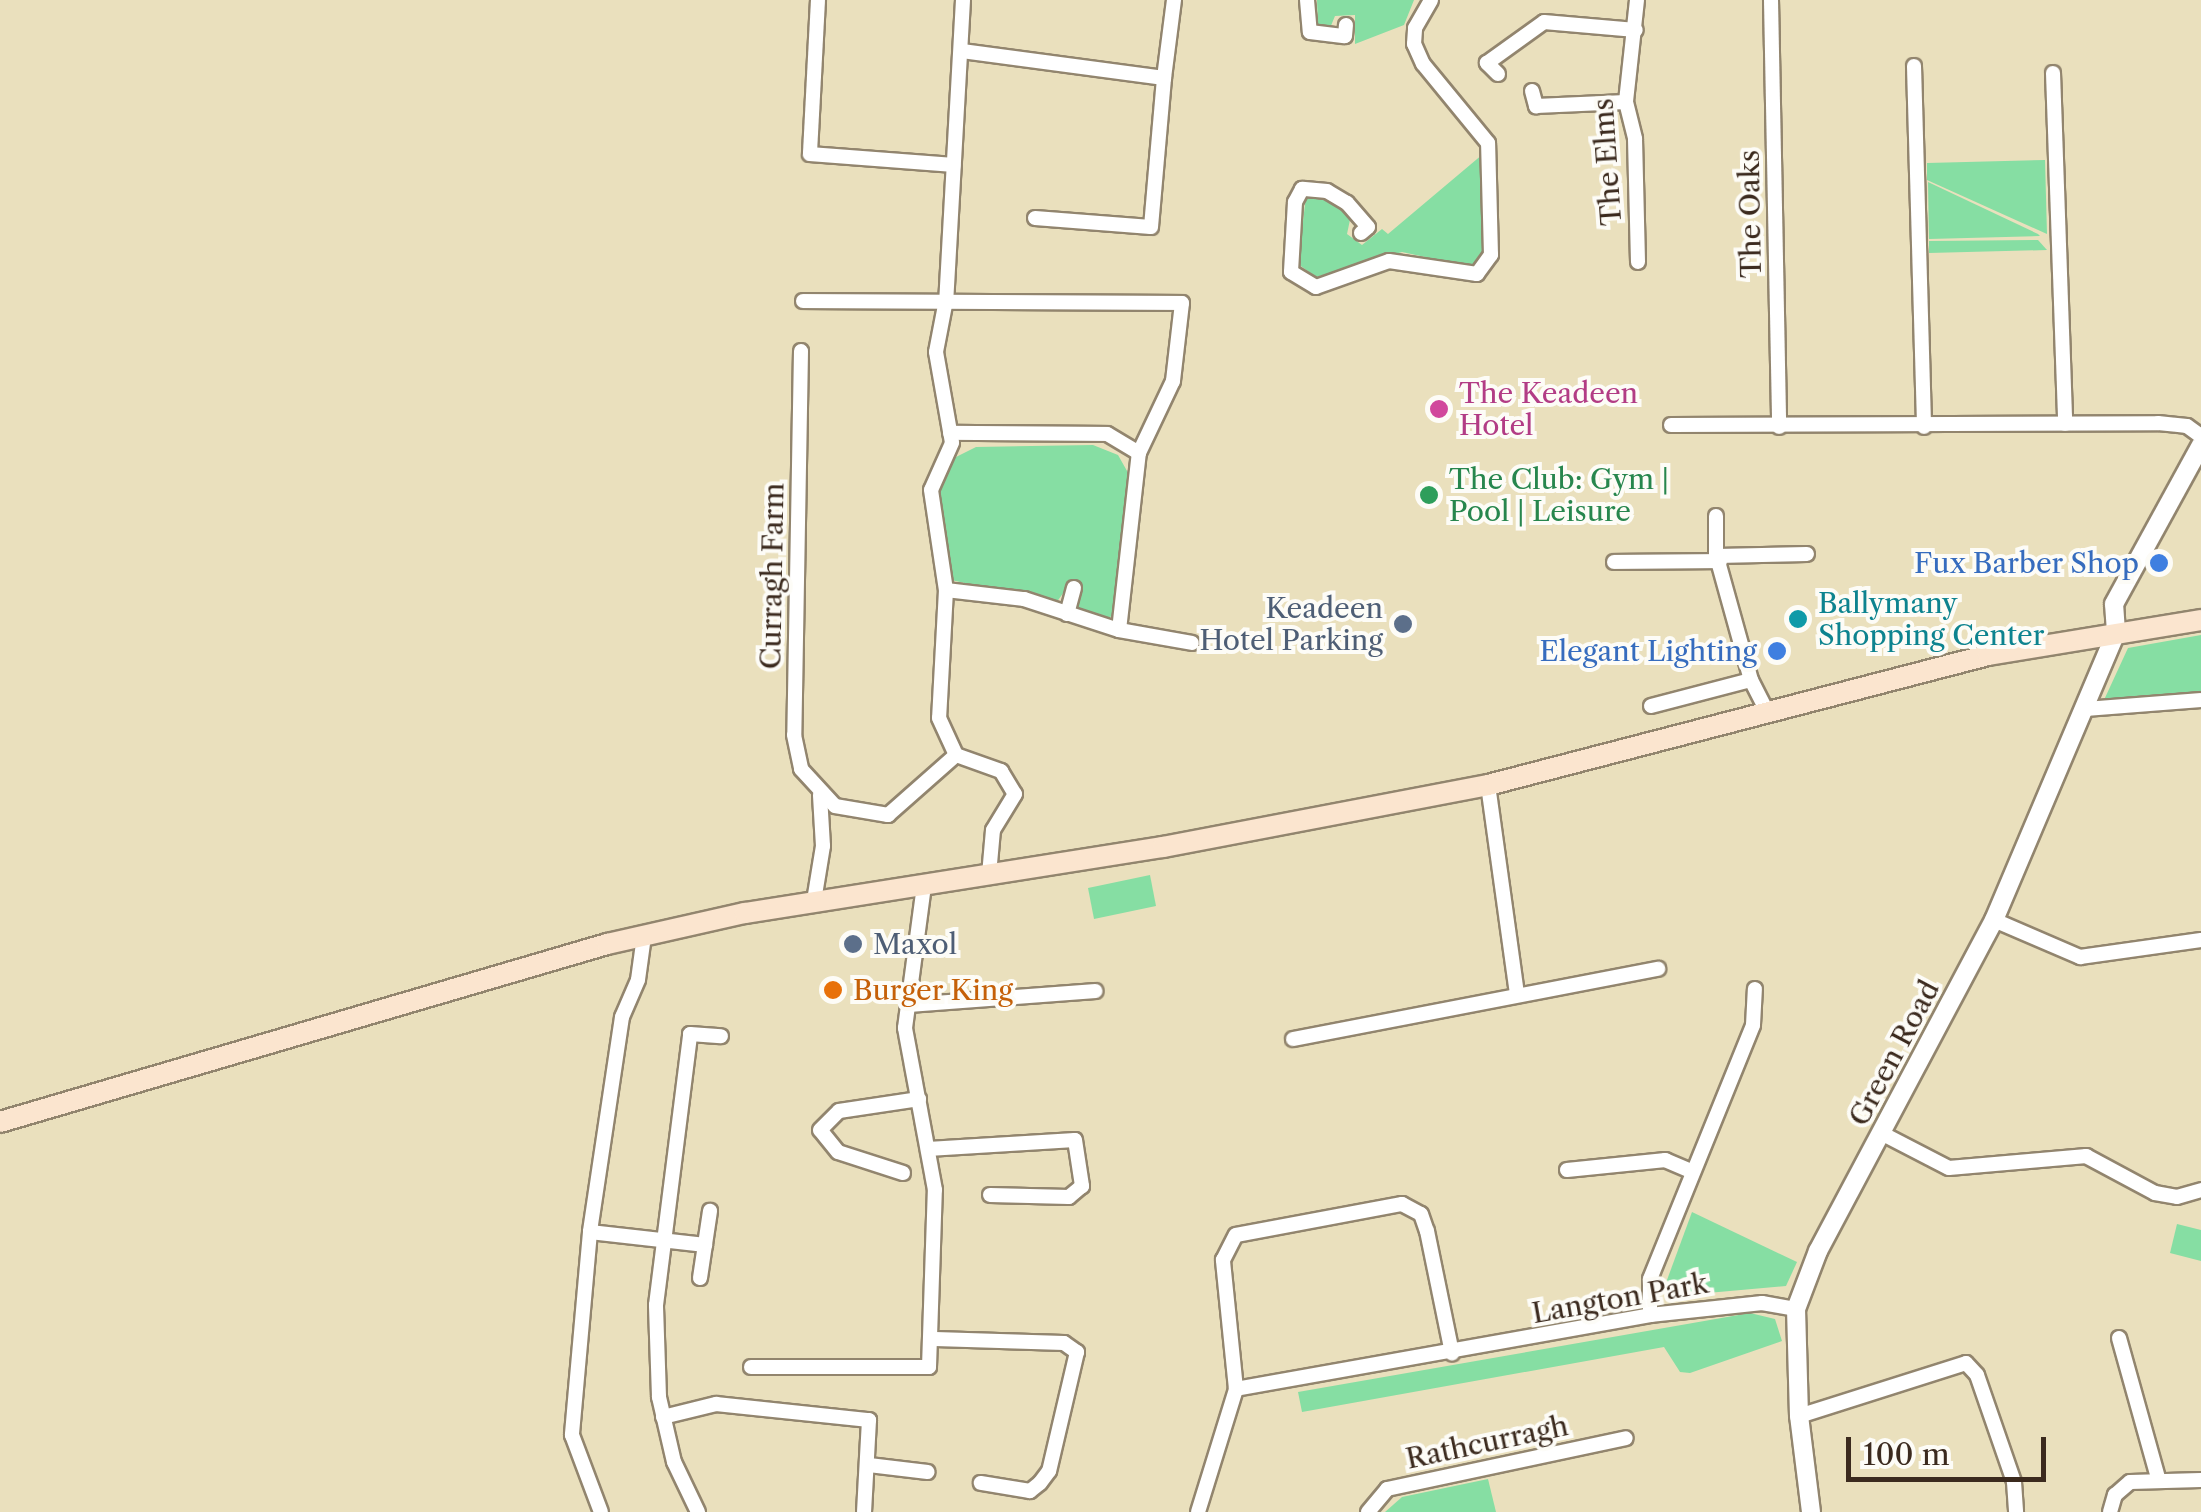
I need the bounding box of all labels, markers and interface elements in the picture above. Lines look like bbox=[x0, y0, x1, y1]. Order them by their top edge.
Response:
street label: The Elms bbox=[1586, 97, 1628, 227]
street label: The Oaks bbox=[1732, 150, 1768, 278]
place label: The Keadeen Hotel bbox=[1459, 376, 1638, 442]
marker: The Keadeen Hotel bbox=[1428, 398, 1450, 420]
place label: The Club: Gym | Pool | Leisure bbox=[1449, 462, 1669, 528]
street label: Curragh Farm bbox=[754, 482, 790, 670]
marker: The Club: Gym | Pool | Leisure bbox=[1418, 484, 1440, 506]
place label: Fux Barber Shop bbox=[1913, 546, 2139, 580]
marker: Fux Barber Shop bbox=[2148, 552, 2170, 574]
place label: Ballymany Shopping Center bbox=[1818, 586, 2044, 652]
place label: Keadeen Hotel Parking bbox=[1200, 591, 1383, 657]
marker: Ballymany Shopping Center bbox=[1787, 608, 1809, 630]
marker: Keadeen Hotel Parking bbox=[1392, 613, 1414, 635]
place label: Elegant Lighting bbox=[1539, 634, 1757, 668]
marker: Elegant Lighting bbox=[1766, 640, 1788, 662]
place label: Maxol bbox=[873, 927, 957, 961]
marker: Maxol bbox=[842, 933, 864, 955]
place label: Burger King bbox=[853, 973, 1014, 1007]
street label: Green Road bbox=[1842, 975, 1946, 1131]
marker: Burger King bbox=[822, 979, 844, 1001]
street label: Langton Park bbox=[1529, 1266, 1711, 1330]
street label: Rathcurragh bbox=[1403, 1408, 1571, 1476]
scale bar bbox=[1851, 1417, 2051, 1479]
text: 100 m bbox=[1863, 1436, 1950, 1473]

